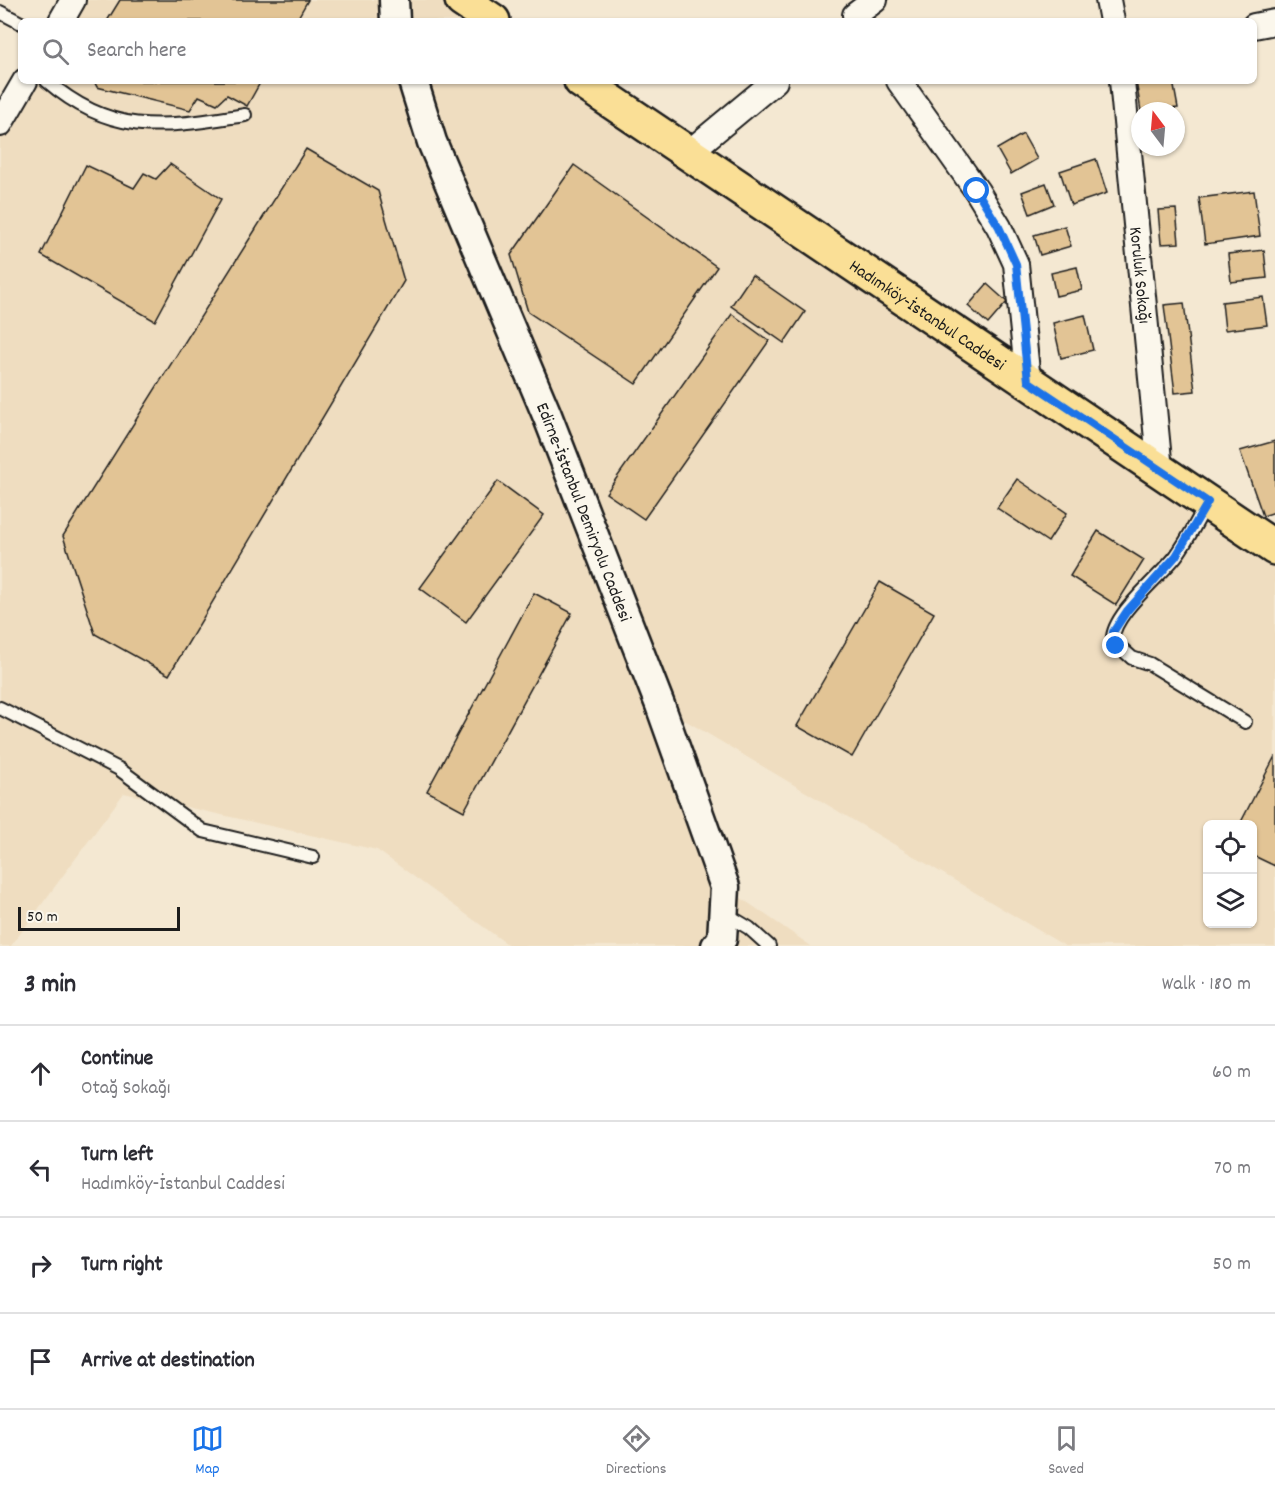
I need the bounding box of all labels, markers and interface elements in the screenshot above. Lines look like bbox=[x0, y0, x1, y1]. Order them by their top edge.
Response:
search box bbox=[18, 18, 1257, 84]
icon: search bbox=[39, 35, 72, 68]
text: Search here bbox=[87, 36, 186, 67]
north arrow bbox=[1131, 102, 1185, 156]
route start bbox=[963, 177, 989, 203]
street label: Koruluk Sokağı bbox=[1121, 226, 1156, 325]
street label: Hadımköy-İstanbul Caddesi bbox=[843, 255, 1010, 378]
street label: Edirne-İstanbul Demiryolu Caddesi bbox=[528, 399, 636, 626]
route end bbox=[1102, 632, 1128, 658]
map controls bbox=[1203, 820, 1257, 928]
button: locate bbox=[1203, 820, 1257, 874]
button: layers bbox=[1203, 874, 1257, 928]
scale bar bbox=[18, 904, 180, 932]
text: 50 m bbox=[27, 906, 58, 929]
text: 3 min bbox=[24, 967, 76, 1004]
text: Walk · 180 m bbox=[1162, 971, 1251, 999]
text: Continue bbox=[81, 1044, 153, 1075]
icon: ahead bbox=[24, 1057, 57, 1090]
text: 60 m bbox=[1212, 1059, 1251, 1087]
text: Otağ Sokağı bbox=[81, 1075, 170, 1103]
text: Turn left bbox=[81, 1140, 153, 1171]
icon: left bbox=[24, 1153, 57, 1186]
text: 70 m bbox=[1214, 1155, 1251, 1183]
text: Hadımköy-İstanbul Caddesi bbox=[81, 1171, 285, 1199]
icon: right bbox=[24, 1249, 57, 1282]
text: Turn right bbox=[81, 1250, 163, 1281]
text: 50 m bbox=[1213, 1251, 1251, 1279]
icon: arrive bbox=[24, 1345, 57, 1378]
text: Arrive at destination bbox=[81, 1346, 255, 1377]
tab: Map bbox=[191, 1422, 224, 1481]
tab: Directions bbox=[606, 1422, 666, 1481]
tab: Saved bbox=[1048, 1422, 1084, 1481]

